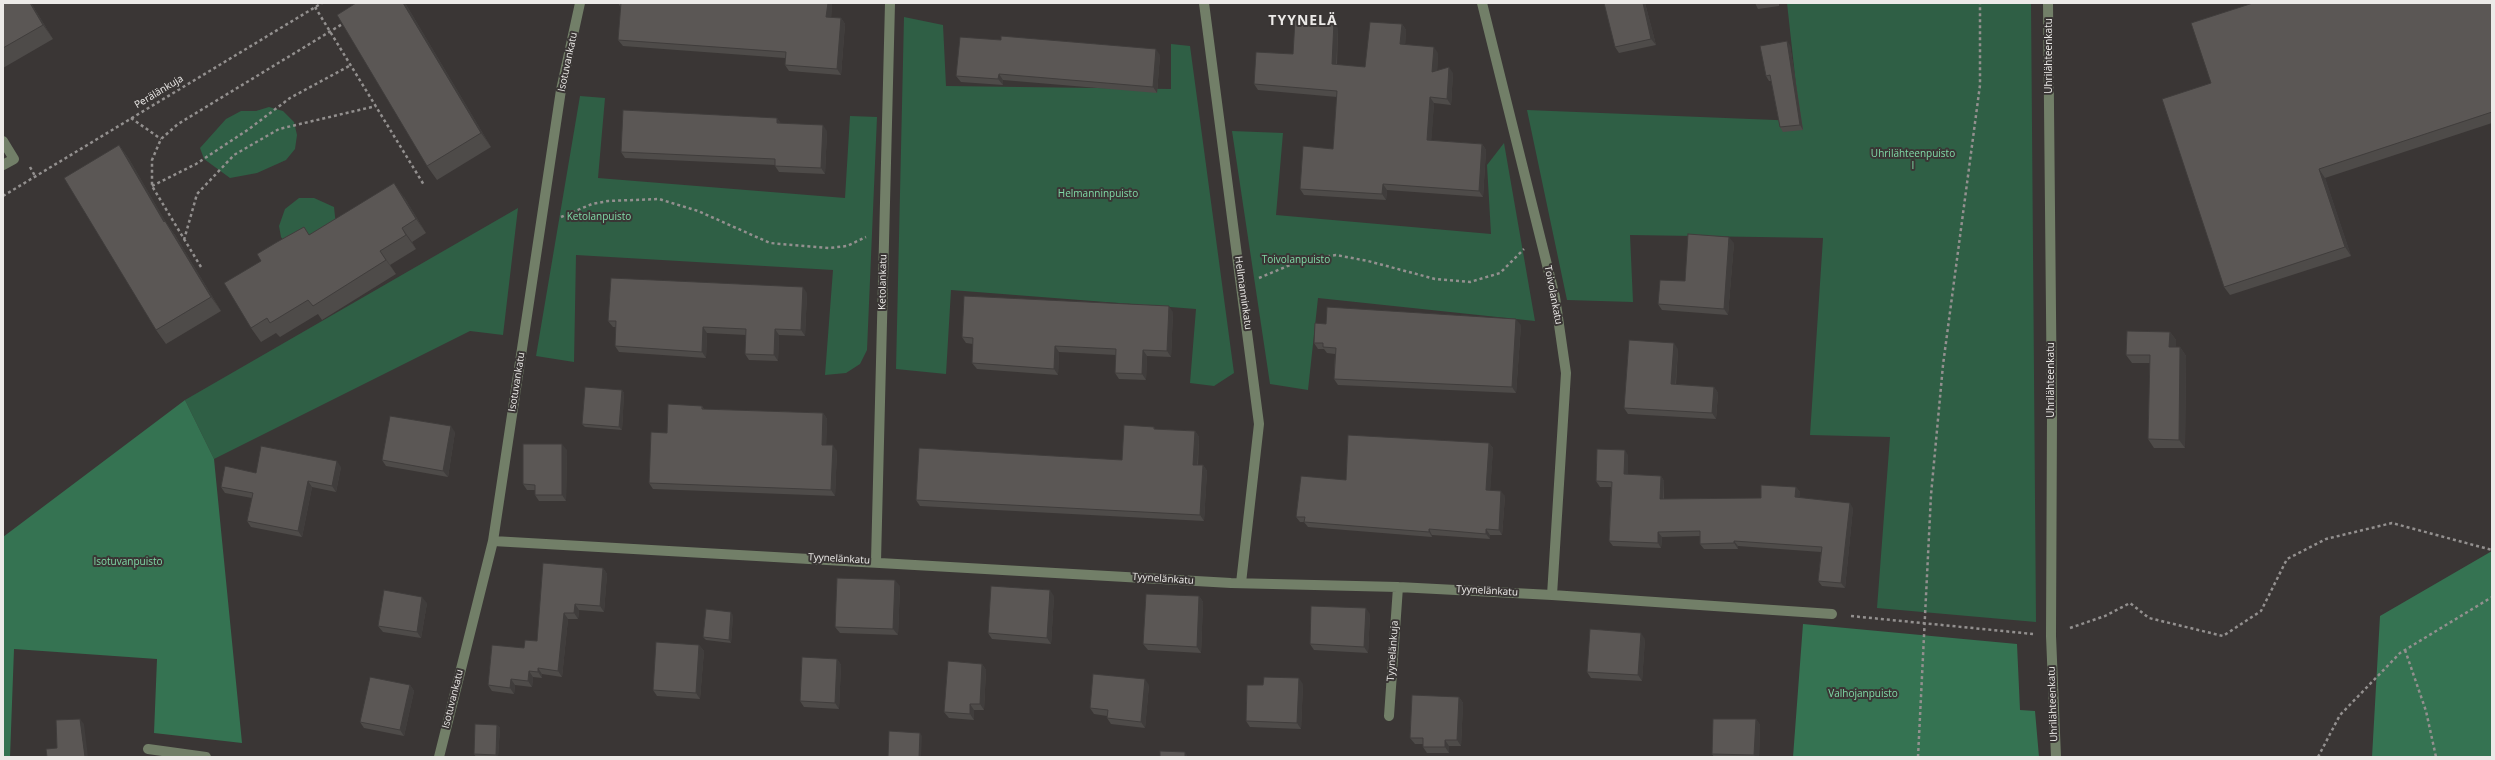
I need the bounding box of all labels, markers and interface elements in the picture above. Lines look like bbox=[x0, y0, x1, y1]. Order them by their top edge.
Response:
district label: TYYNELÄ bbox=[1268, 13, 1338, 29]
street label: Uhrilähteenkatu bbox=[2043, 18, 2055, 94]
street label: Isotuvankatu bbox=[556, 31, 580, 93]
street label: Perälänkuja bbox=[132, 73, 186, 111]
park label: Uhrilähteenpuisto I bbox=[1871, 148, 1955, 172]
park label: Helmanninpuisto bbox=[1058, 188, 1138, 200]
park label: Ketolanpuisto bbox=[567, 211, 631, 223]
street label: Ketolankatu bbox=[877, 254, 889, 310]
park label: Toivolanpuisto bbox=[1262, 254, 1330, 266]
street label: Hellmanninkatu bbox=[1232, 255, 1254, 331]
street label: Toivolankatu bbox=[1541, 265, 1565, 325]
street label: Uhrilähteenkatu bbox=[2045, 342, 2057, 418]
street label: Isotuvankatu bbox=[506, 351, 528, 413]
street label: Tyynelänkatu bbox=[808, 551, 870, 567]
park label: Isotuvanpuisto bbox=[93, 556, 163, 568]
street label: Tyynelänkatu bbox=[1132, 571, 1194, 587]
street label: Tyynelänkatu bbox=[1456, 583, 1518, 599]
street label: Tyynelänkuja bbox=[1385, 620, 1401, 682]
street label: Uhrilähteenkatu bbox=[2046, 666, 2060, 742]
street label: Isotuvankatu bbox=[440, 668, 466, 730]
park label: Valhojanpuisto bbox=[1828, 688, 1898, 700]

